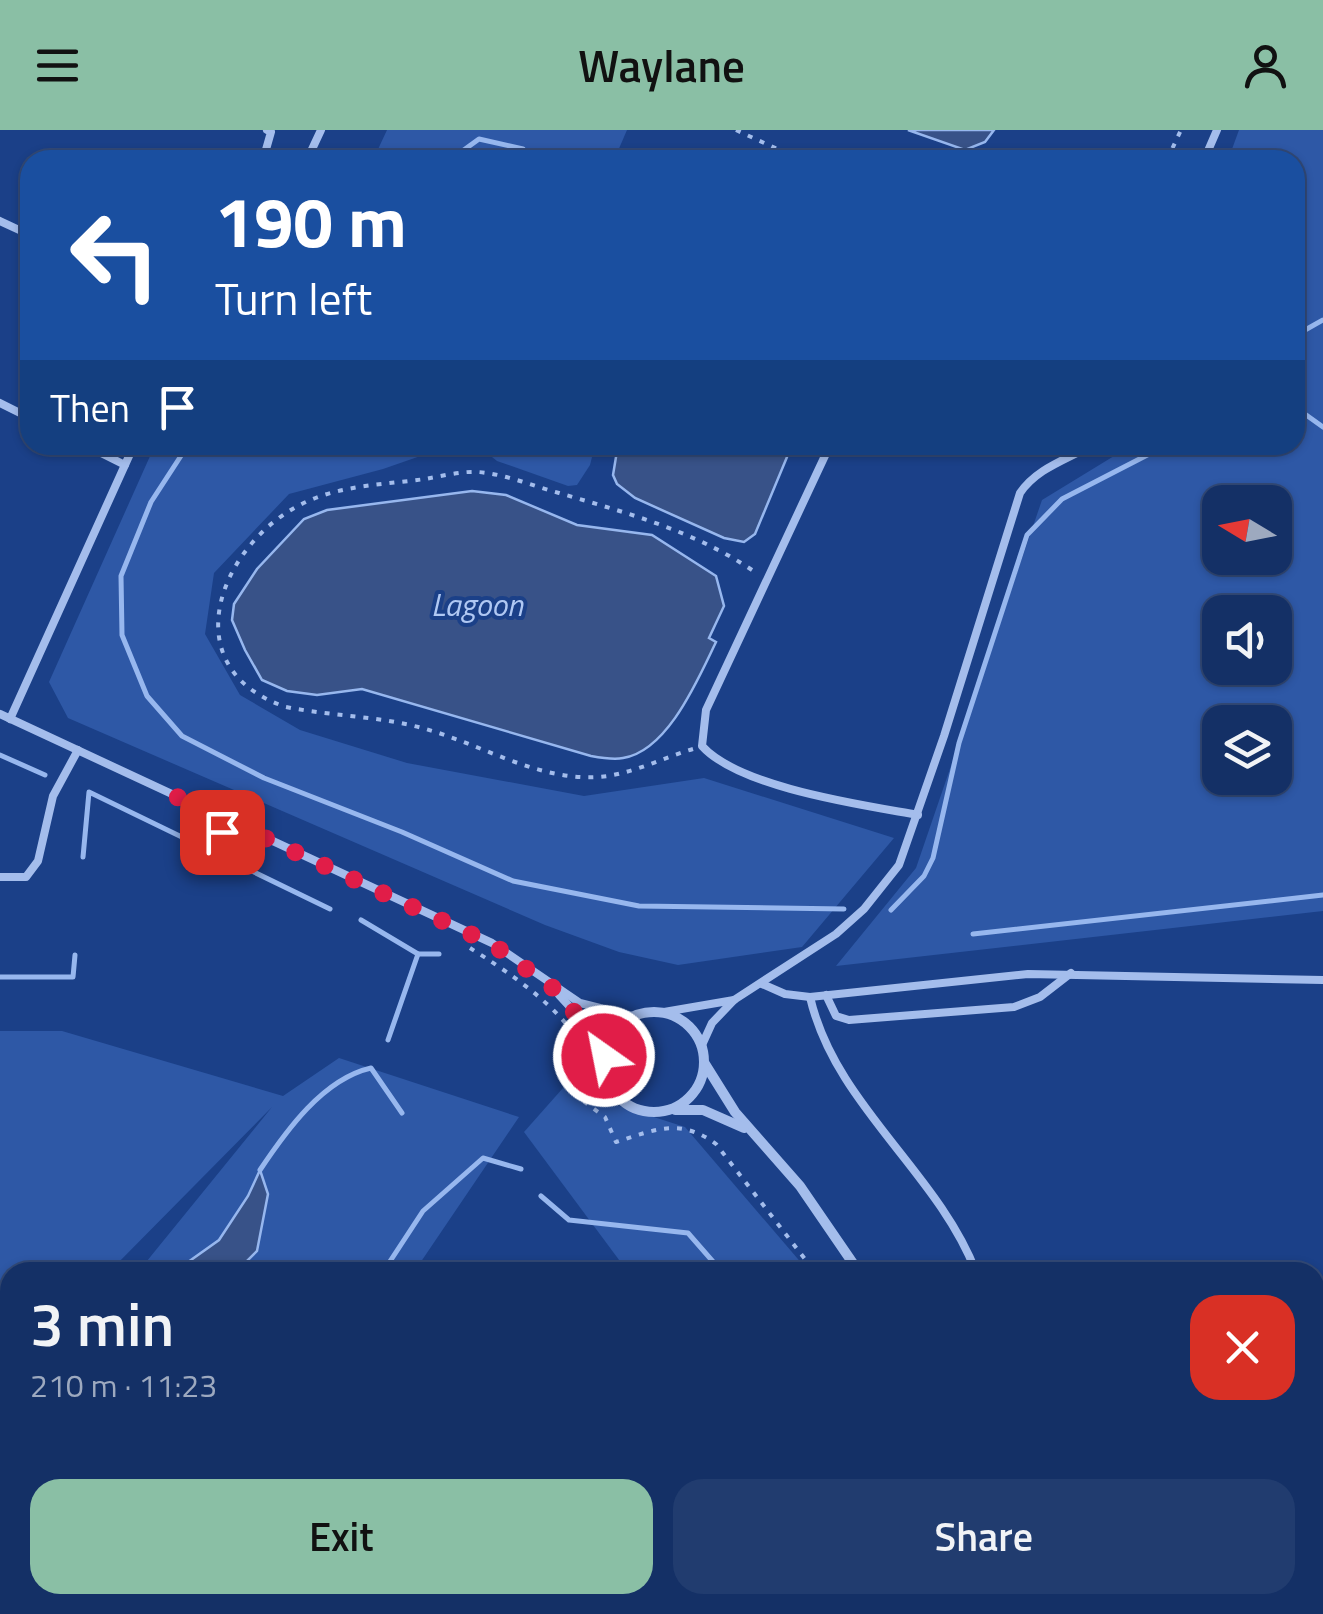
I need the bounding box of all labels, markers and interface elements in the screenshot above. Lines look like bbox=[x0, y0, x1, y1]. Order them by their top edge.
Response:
text: Waylane bbox=[578, 31, 745, 99]
icon: menu bbox=[30, 38, 85, 93]
icon: person bbox=[1238, 38, 1293, 93]
text: 190 m bbox=[215, 168, 407, 274]
icon: left bbox=[50, 190, 180, 320]
text: Turn left bbox=[215, 264, 372, 332]
text: Then bbox=[50, 379, 130, 437]
icon: arrive bbox=[150, 380, 205, 435]
north arrow bbox=[1202, 485, 1292, 575]
map controls bbox=[1202, 485, 1292, 795]
water label: Lagoon bbox=[431, 580, 524, 628]
button: sound bbox=[1202, 595, 1292, 685]
button: layers bbox=[1202, 705, 1292, 795]
pin bbox=[180, 790, 265, 875]
icon: arrive bbox=[195, 805, 250, 860]
position arrow bbox=[552, 1004, 656, 1108]
text: 3 min bbox=[30, 1278, 174, 1369]
button: close bbox=[1190, 1295, 1295, 1400]
text: 210 m · 11:23 bbox=[30, 1361, 217, 1409]
button: Exit bbox=[30, 1479, 653, 1594]
button: Share bbox=[673, 1479, 1295, 1594]

